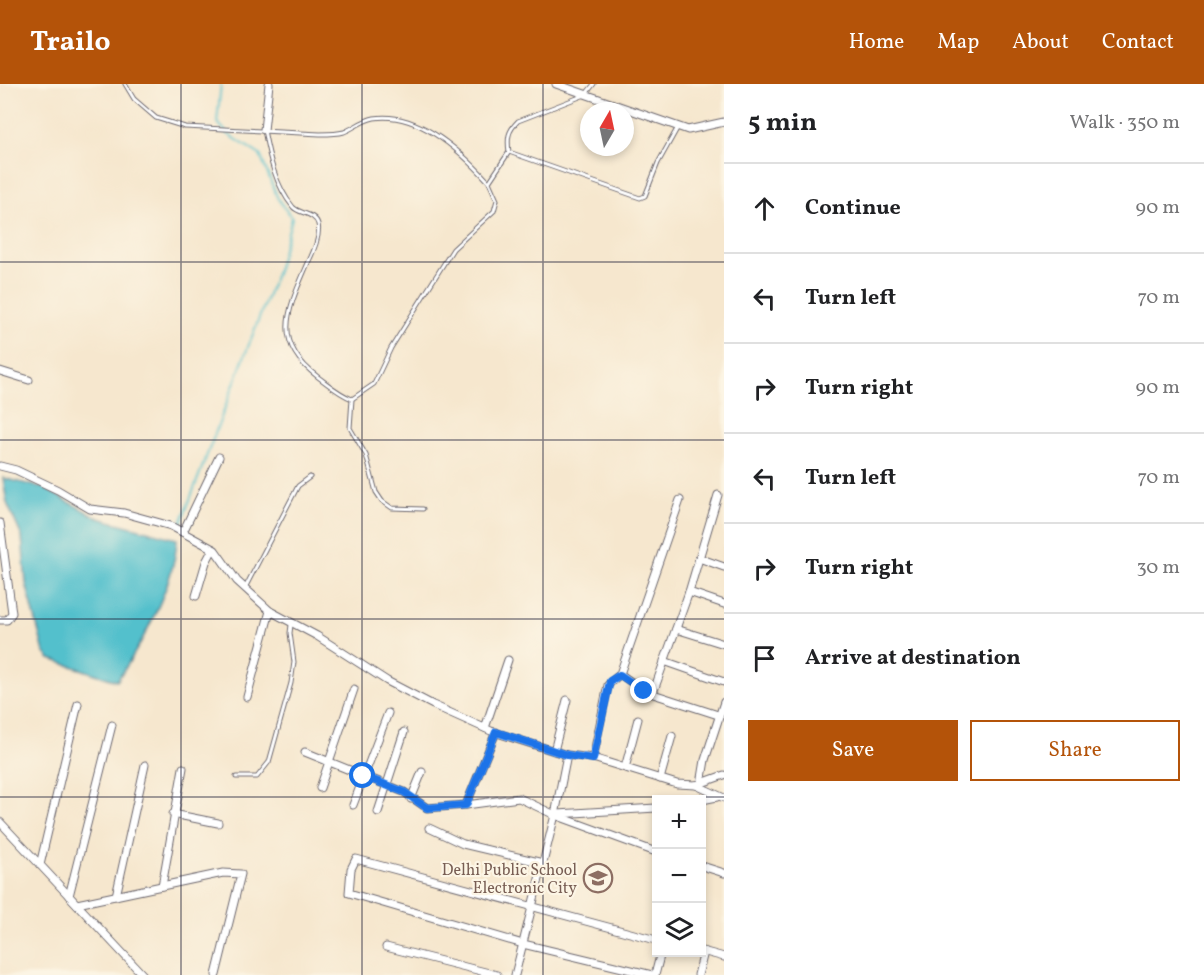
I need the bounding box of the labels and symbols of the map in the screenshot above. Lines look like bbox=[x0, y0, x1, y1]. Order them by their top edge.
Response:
north arrow bbox=[580, 102, 634, 156]
route end bbox=[630, 677, 656, 703]
route start bbox=[349, 762, 375, 788]
place label: Delhi Public School Electronic City bbox=[442, 860, 577, 900]
school or university icon: Delhi Public School Electronic City bbox=[582, 862, 614, 894]

